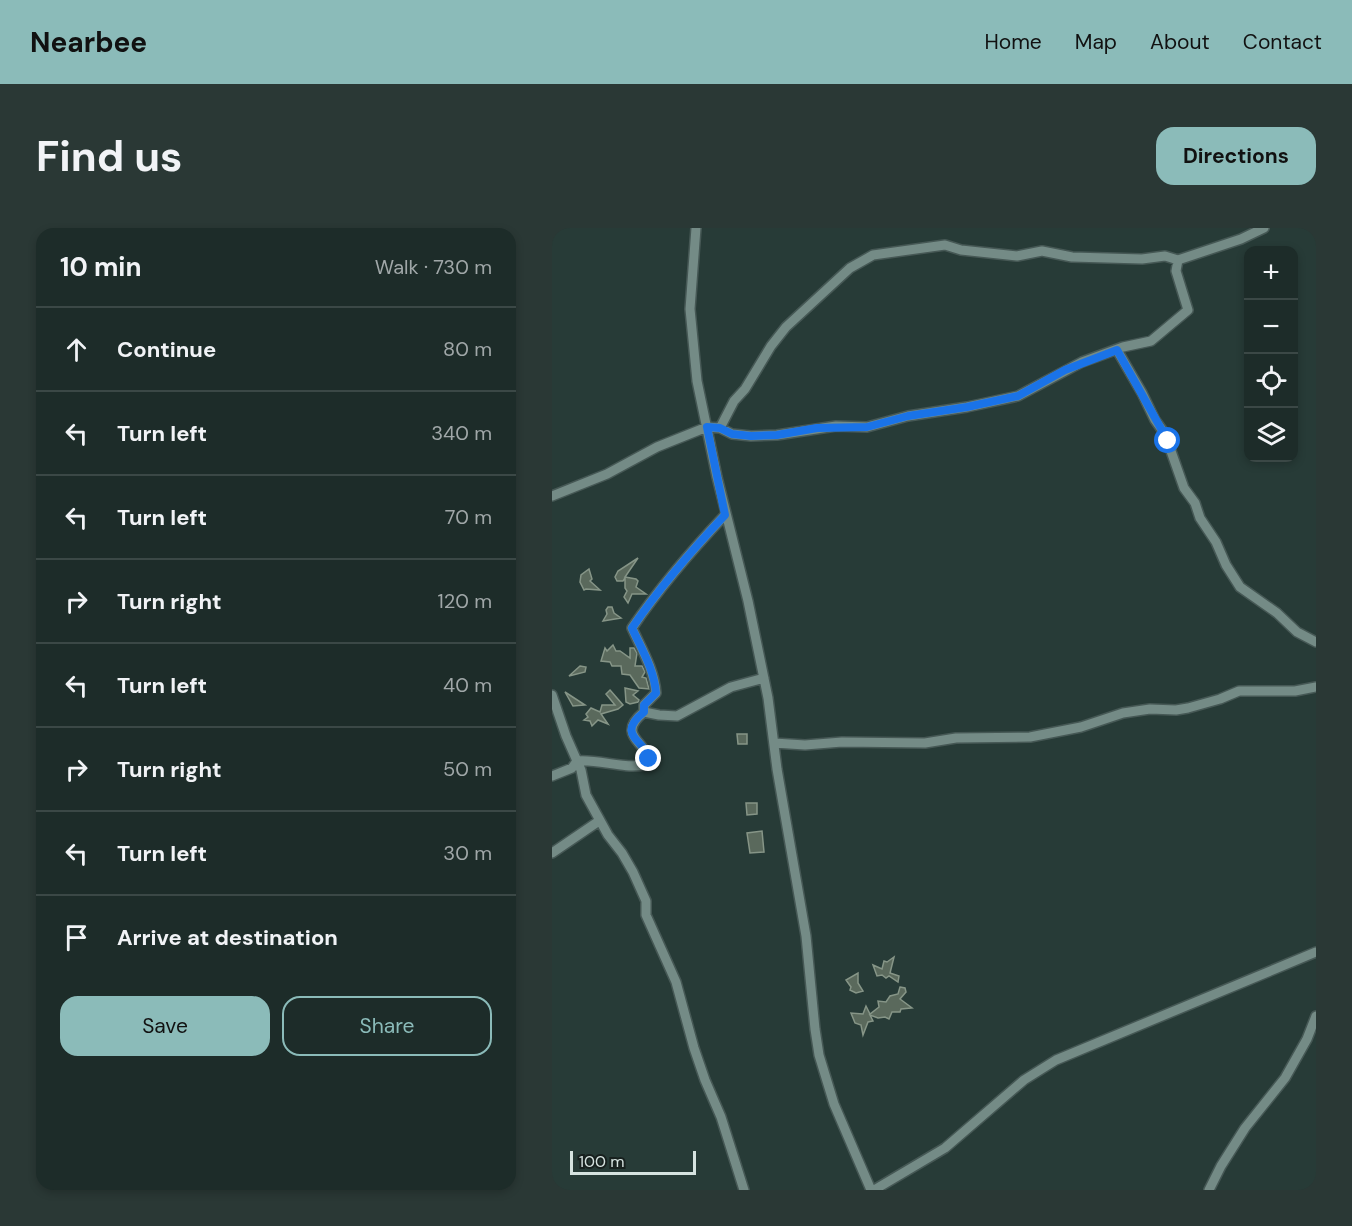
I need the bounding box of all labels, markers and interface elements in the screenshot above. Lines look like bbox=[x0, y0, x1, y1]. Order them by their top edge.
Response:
text: Nearbee bbox=[30, 24, 147, 61]
text: Home bbox=[984, 28, 1042, 56]
text: Map bbox=[1075, 28, 1117, 56]
text: About bbox=[1150, 28, 1210, 56]
text: Contact bbox=[1243, 28, 1322, 56]
button: Directions bbox=[1156, 127, 1316, 185]
text: Find us bbox=[36, 129, 182, 184]
map controls bbox=[1244, 246, 1298, 462]
button: + bbox=[1244, 246, 1298, 300]
text: 10 min bbox=[60, 250, 142, 284]
text: Walk · 730 m bbox=[375, 254, 492, 280]
button: − bbox=[1244, 300, 1298, 354]
icon: ahead bbox=[60, 333, 93, 366]
text: Continue bbox=[117, 335, 216, 364]
text: 80 m bbox=[443, 336, 492, 362]
button: locate bbox=[1244, 354, 1298, 408]
button: layers bbox=[1244, 408, 1298, 462]
icon: left bbox=[60, 417, 93, 450]
text: Turn left bbox=[117, 419, 207, 448]
text: 340 m bbox=[431, 420, 492, 446]
route start bbox=[1154, 427, 1180, 453]
icon: left bbox=[60, 501, 93, 534]
text: Turn left bbox=[117, 503, 207, 532]
text: 70 m bbox=[445, 504, 492, 530]
icon: right bbox=[60, 585, 93, 618]
text: Turn right bbox=[117, 587, 222, 616]
text: 120 m bbox=[438, 588, 492, 614]
icon: left bbox=[60, 669, 93, 702]
text: Turn left bbox=[117, 671, 207, 700]
text: 40 m bbox=[443, 672, 492, 698]
route end bbox=[635, 745, 661, 771]
icon: right bbox=[60, 753, 93, 786]
text: Turn right bbox=[117, 755, 222, 784]
text: 50 m bbox=[443, 756, 492, 782]
icon: left bbox=[60, 837, 93, 870]
text: Turn left bbox=[117, 839, 207, 868]
text: 30 m bbox=[443, 840, 492, 866]
icon: arrive bbox=[60, 921, 93, 954]
text: Arrive at destination bbox=[117, 923, 338, 952]
button: Save bbox=[60, 996, 270, 1056]
button: Share bbox=[282, 996, 492, 1056]
scale bar bbox=[570, 1148, 696, 1176]
text: 100 m bbox=[579, 1151, 624, 1172]

